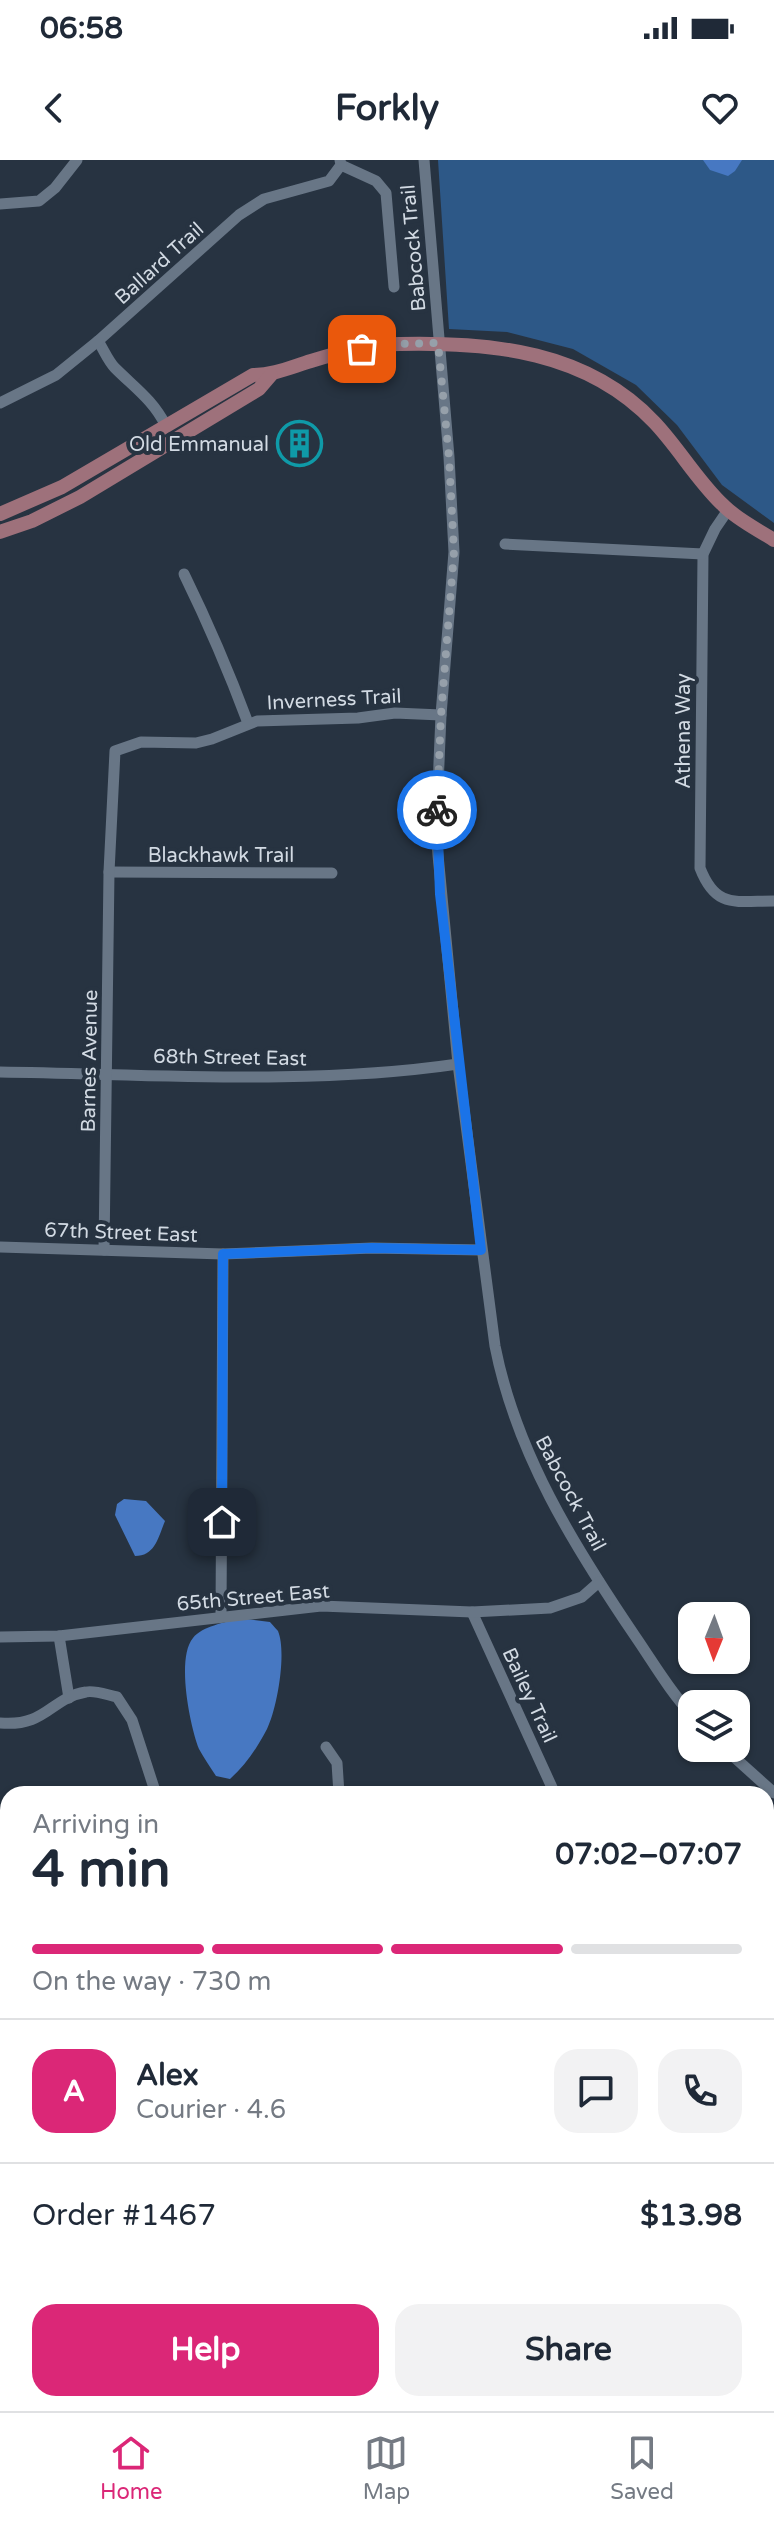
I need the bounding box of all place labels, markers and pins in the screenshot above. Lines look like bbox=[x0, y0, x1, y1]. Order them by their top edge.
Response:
pin bbox=[328, 315, 396, 383]
building icon: Old Emmanual bbox=[276, 420, 324, 468]
place label: Old Emmanual bbox=[129, 433, 269, 457]
pin bbox=[188, 1488, 256, 1556]

